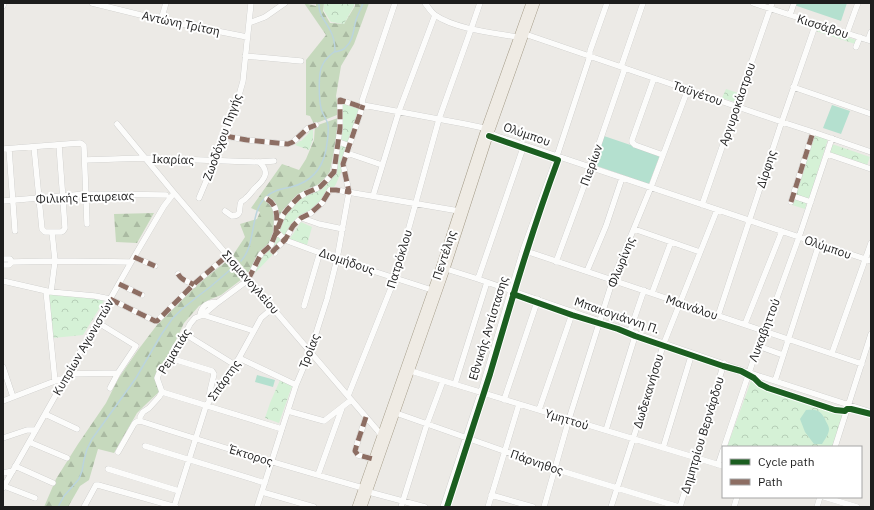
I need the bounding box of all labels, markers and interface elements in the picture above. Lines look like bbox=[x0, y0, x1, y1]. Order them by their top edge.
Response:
street label: Αντώνη Τρίτση bbox=[141, 7, 221, 39]
street label: Κισσάβου bbox=[795, 11, 851, 41]
street label: Αργυροκάστρου bbox=[716, 60, 758, 148]
street label: Ταϋγέτου bbox=[671, 77, 725, 109]
street label: Ζωοδόχου Πηγής bbox=[199, 91, 245, 183]
street label: Ολύμπου bbox=[501, 119, 553, 149]
street label: Πιερίων bbox=[577, 142, 605, 188]
street label: Δίρφης bbox=[753, 148, 779, 190]
street label: Ικαρίας bbox=[152, 151, 195, 167]
street label: Φιλικής Εταιρειας bbox=[35, 188, 135, 206]
street label: Πατρόκλου bbox=[383, 228, 415, 290]
street label: Πεντέλης bbox=[429, 228, 459, 282]
street label: Ολύμπου bbox=[802, 232, 854, 262]
street label: Φλωρίνης bbox=[604, 234, 638, 290]
street label: Διομήδους bbox=[317, 244, 377, 278]
street label: Σισμανογλείου bbox=[219, 247, 283, 317]
street label: Εθνικής Αντίστασης bbox=[465, 274, 511, 382]
street label: Μαινάλου bbox=[664, 291, 720, 323]
street label: Μπακογιάννη Π. bbox=[573, 293, 661, 337]
street label: Κυπρίων Αγωνιστών bbox=[49, 296, 117, 398]
street label: Λυκαβηττού bbox=[745, 296, 783, 364]
street label: Ρεματιάς bbox=[155, 325, 194, 377]
street label: Τροίας bbox=[295, 331, 323, 371]
street label: Δωδεκανήσου bbox=[630, 352, 666, 430]
street label: Σπάρτης bbox=[204, 356, 244, 403]
street label: Δημητρίου Βερνάρδου bbox=[677, 375, 727, 495]
street label: Υμηττού bbox=[543, 405, 591, 433]
street label: Έκτορος bbox=[226, 441, 275, 469]
street label: Πάρνηθος bbox=[509, 446, 566, 478]
legend bbox=[722, 446, 862, 498]
text: Cycle path bbox=[758, 454, 815, 469]
text: Path bbox=[758, 474, 783, 489]

